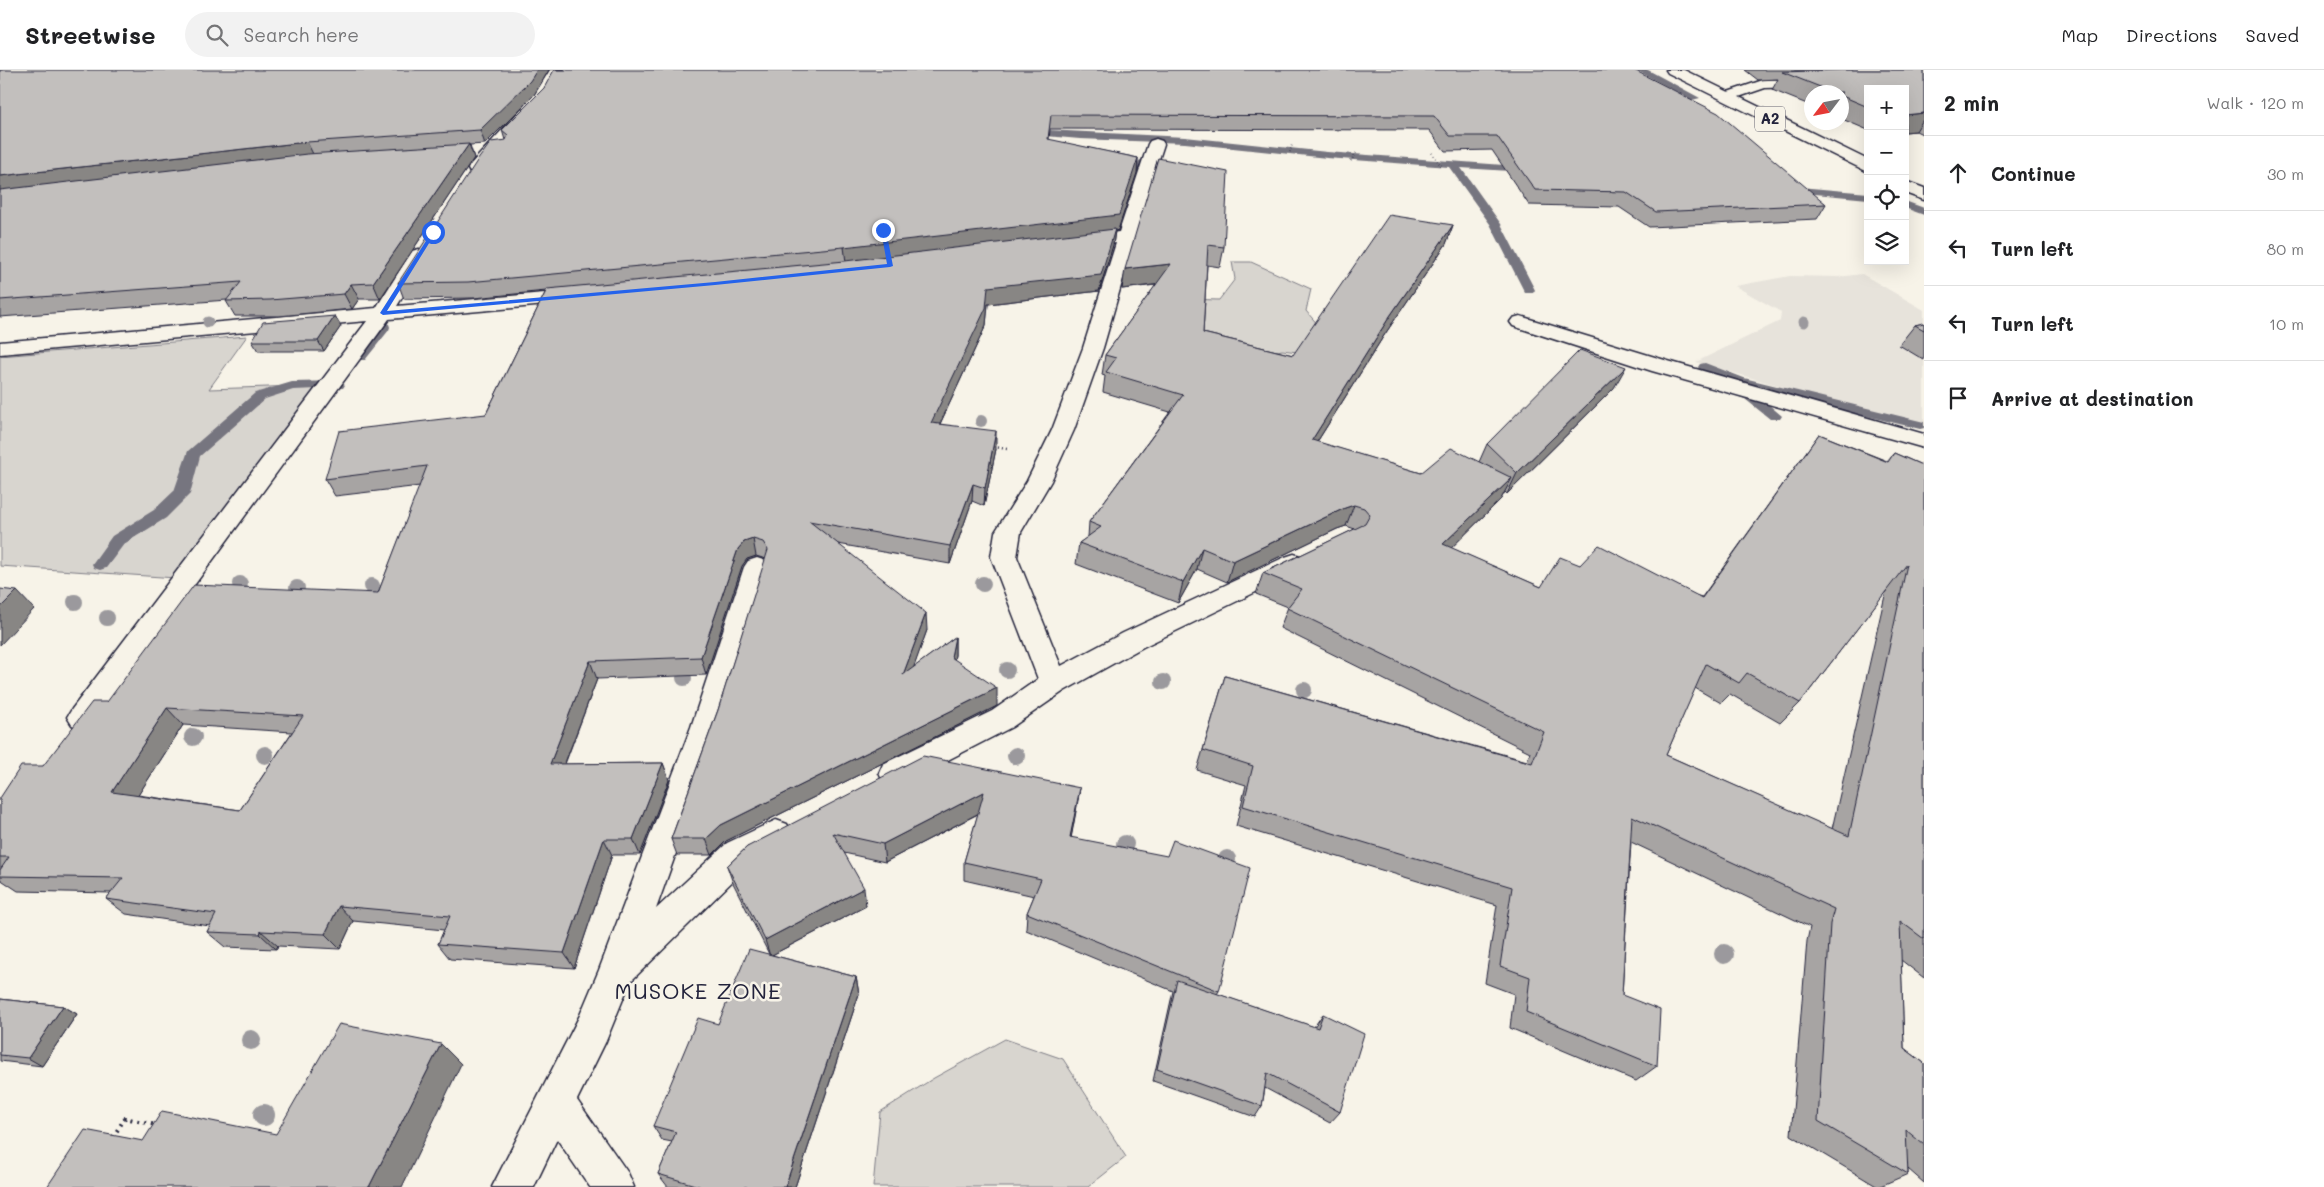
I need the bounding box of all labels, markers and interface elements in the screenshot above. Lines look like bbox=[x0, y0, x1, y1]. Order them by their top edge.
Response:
search box bbox=[185, 12, 535, 57]
text: Streetwise bbox=[25, 19, 155, 50]
icon: search bbox=[203, 21, 231, 49]
text: Search here bbox=[243, 22, 359, 47]
text: Map bbox=[2061, 23, 2098, 47]
text: Directions bbox=[2126, 23, 2218, 47]
text: Saved bbox=[2246, 23, 2299, 47]
north arrow bbox=[1804, 85, 1849, 130]
map controls bbox=[1864, 85, 1909, 265]
button: + bbox=[1864, 85, 1909, 130]
text: 2 min bbox=[1944, 89, 1999, 116]
text: Walk · 120 m bbox=[2206, 92, 2304, 113]
road number: A2 bbox=[1755, 106, 1785, 132]
button: − bbox=[1864, 130, 1909, 175]
icon: ahead bbox=[1944, 159, 1972, 187]
text: Continue bbox=[1991, 161, 2076, 186]
text: 30 m bbox=[2267, 163, 2304, 184]
button: locate bbox=[1864, 175, 1909, 220]
route end bbox=[872, 219, 895, 242]
button: layers bbox=[1864, 220, 1909, 265]
route start bbox=[422, 221, 445, 244]
icon: left bbox=[1944, 234, 1972, 262]
text: Turn left bbox=[1991, 236, 2074, 261]
text: 80 m bbox=[2267, 238, 2304, 259]
icon: left bbox=[1944, 309, 1972, 337]
text: Turn left bbox=[1991, 311, 2074, 336]
text: 10 m bbox=[2269, 313, 2304, 334]
icon: arrive bbox=[1944, 384, 1972, 412]
text: Arrive at destination bbox=[1991, 386, 2194, 411]
district label: MUSOKE ZONE bbox=[614, 976, 782, 1005]

